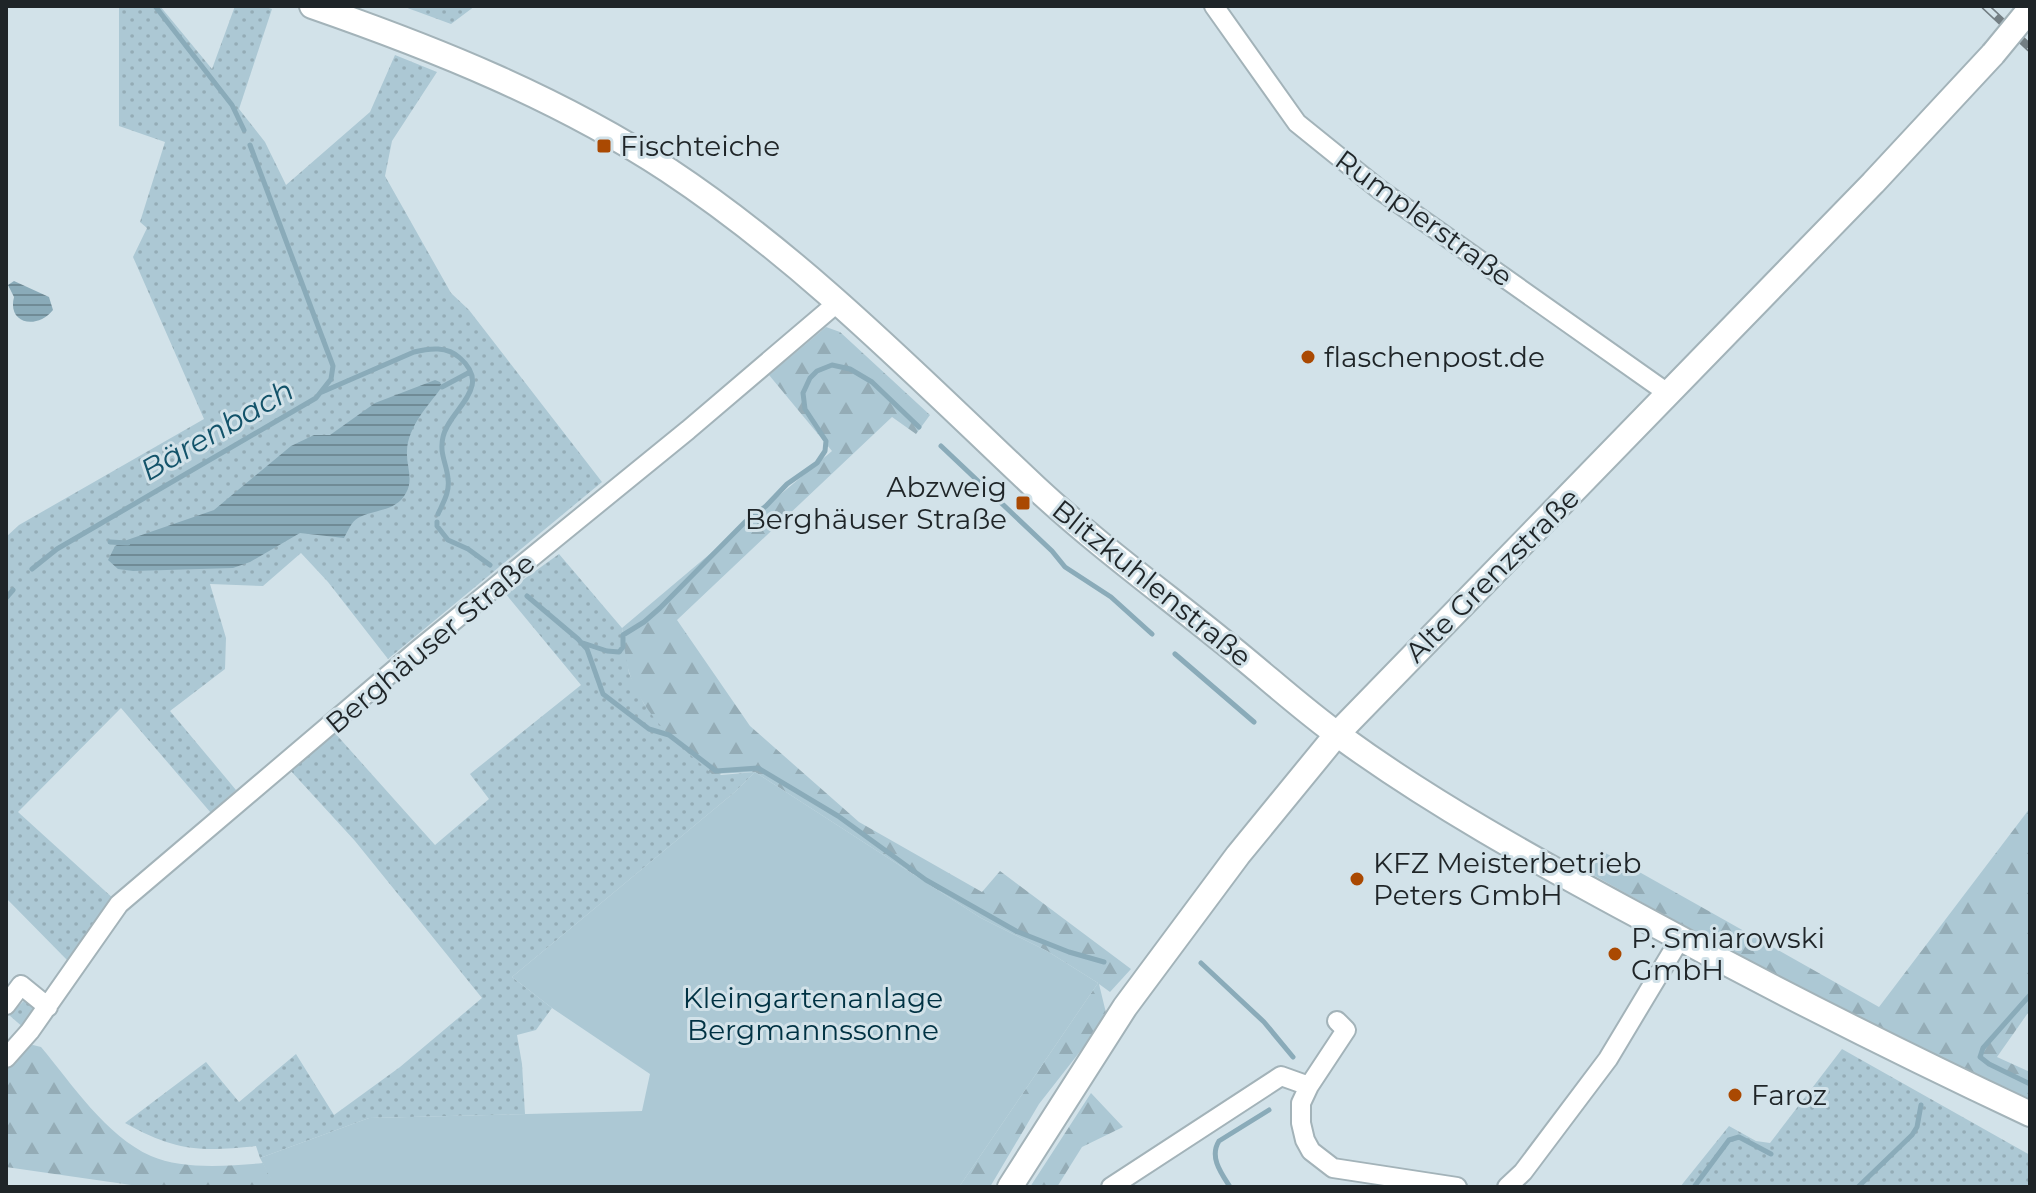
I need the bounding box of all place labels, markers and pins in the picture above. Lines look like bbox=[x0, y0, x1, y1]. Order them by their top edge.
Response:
place label: Fischteiche bbox=[620, 129, 780, 163]
marker: Fischteiche bbox=[595, 137, 613, 155]
place label: flaschenpost.de bbox=[1324, 340, 1545, 374]
marker: flaschenpost.de bbox=[1299, 348, 1317, 366]
place label: Abzweig Berghäuser Straße bbox=[745, 470, 1007, 536]
marker: Abzweig Berghäuser Straße bbox=[1014, 494, 1032, 512]
place label: KFZ Meisterbetrieb Peters GmbH bbox=[1373, 846, 1642, 912]
marker: KFZ Meisterbetrieb Peters GmbH bbox=[1348, 870, 1366, 888]
place label: P. Smiarowski GmbH bbox=[1631, 921, 1825, 987]
marker: P. Smiarowski GmbH bbox=[1606, 945, 1624, 963]
place label: Faroz bbox=[1751, 1078, 1827, 1112]
marker: Faroz bbox=[1726, 1086, 1744, 1104]

